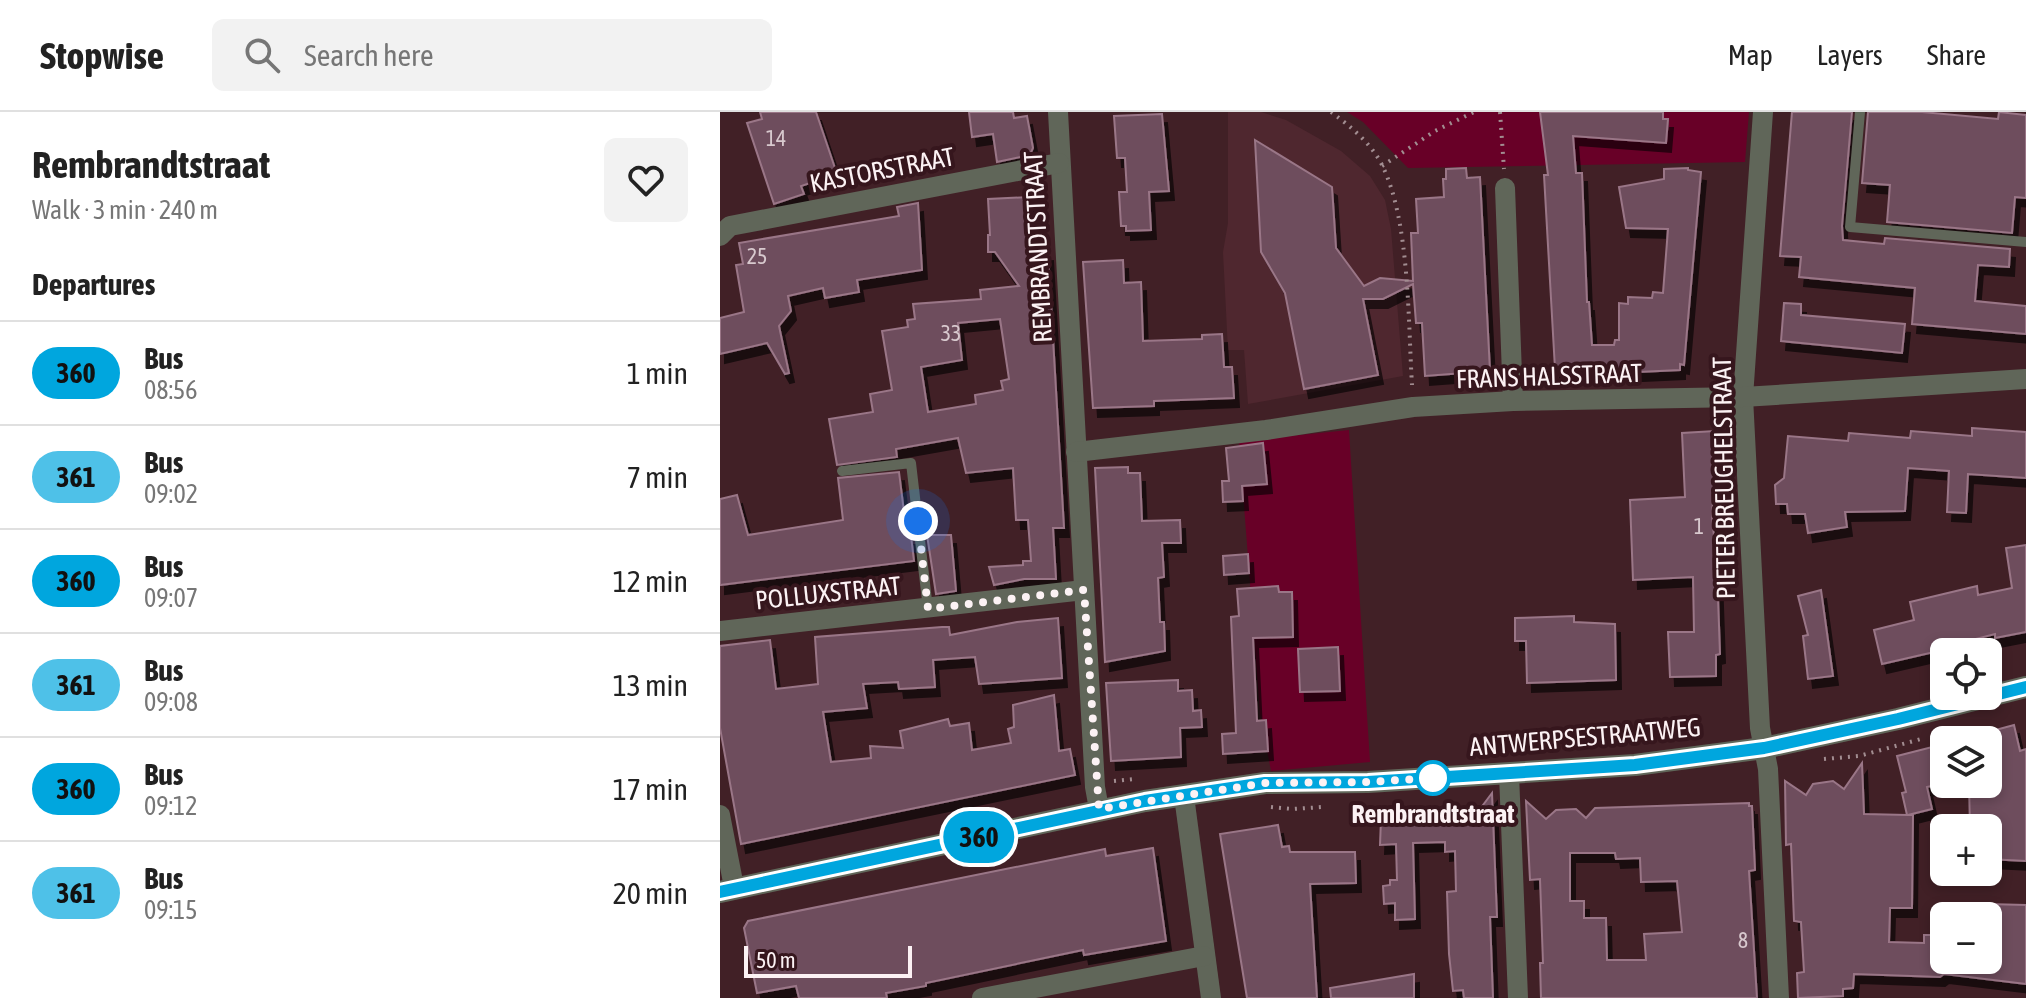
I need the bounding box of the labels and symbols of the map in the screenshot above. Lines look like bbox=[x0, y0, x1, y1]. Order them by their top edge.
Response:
house number: 14 bbox=[766, 125, 786, 151]
street label: KASTORSTRAAT bbox=[807, 141, 957, 199]
street label: REMBRANDTSTRAAT bbox=[1018, 150, 1058, 343]
house number: 25 bbox=[747, 243, 767, 269]
house number: 33 bbox=[941, 320, 961, 346]
street label: PIETER BREUGHELSTRAAT bbox=[1707, 356, 1741, 599]
street label: FRANS HALSSTRAAT bbox=[1456, 358, 1643, 394]
your location bbox=[898, 501, 938, 541]
house number: 1 bbox=[1694, 513, 1704, 539]
street label: POLLUXSTRAAT bbox=[754, 570, 903, 616]
street label: ANTWERPSESTRAATWEG bbox=[1468, 712, 1702, 762]
marker: Rembrandtstraat bbox=[1416, 761, 1450, 795]
place label: Rembrandtstraat bbox=[1352, 799, 1515, 829]
line badge: 360 bbox=[933, 811, 1025, 863]
house number: 8 bbox=[1738, 927, 1748, 953]
scale bar bbox=[744, 942, 912, 978]

